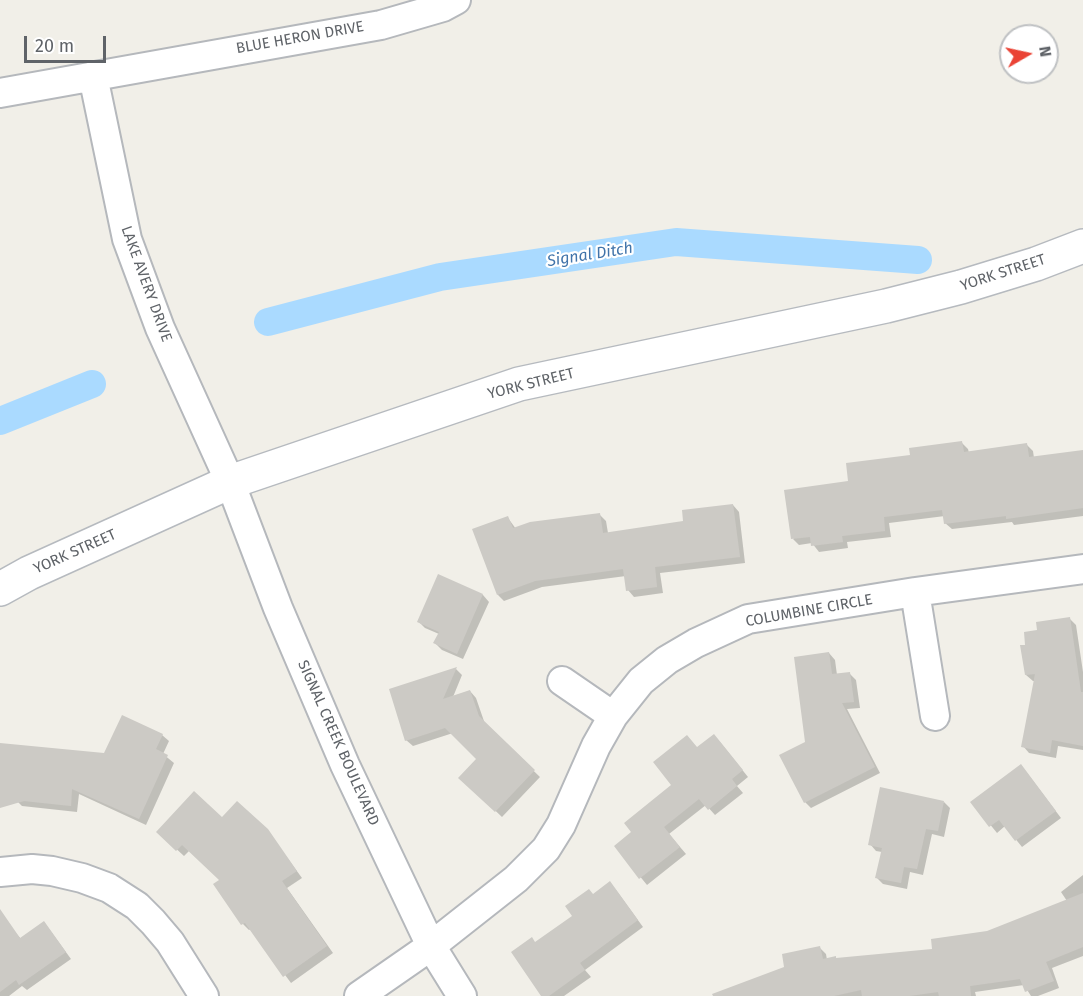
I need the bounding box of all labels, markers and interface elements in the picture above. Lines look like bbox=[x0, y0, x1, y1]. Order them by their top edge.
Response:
street label: BLUE HERON DRIVE bbox=[235, 18, 365, 58]
scale bar bbox=[27, 24, 110, 62]
north arrow bbox=[999, 24, 1059, 84]
text: 20 m bbox=[35, 35, 74, 57]
text: N bbox=[1035, 45, 1056, 58]
street label: LAKE AVERY DRIVE bbox=[117, 224, 175, 344]
water label: Signal Ditch bbox=[546, 239, 634, 271]
street label: YORK STREET bbox=[958, 251, 1048, 295]
street label: YORK STREET bbox=[486, 365, 576, 403]
street label: YORK STREET bbox=[31, 526, 119, 578]
street label: COLUMBINE CIRCLE bbox=[744, 591, 874, 631]
street label: SIGNAL CREEK BOULEVARD bbox=[293, 658, 383, 828]

